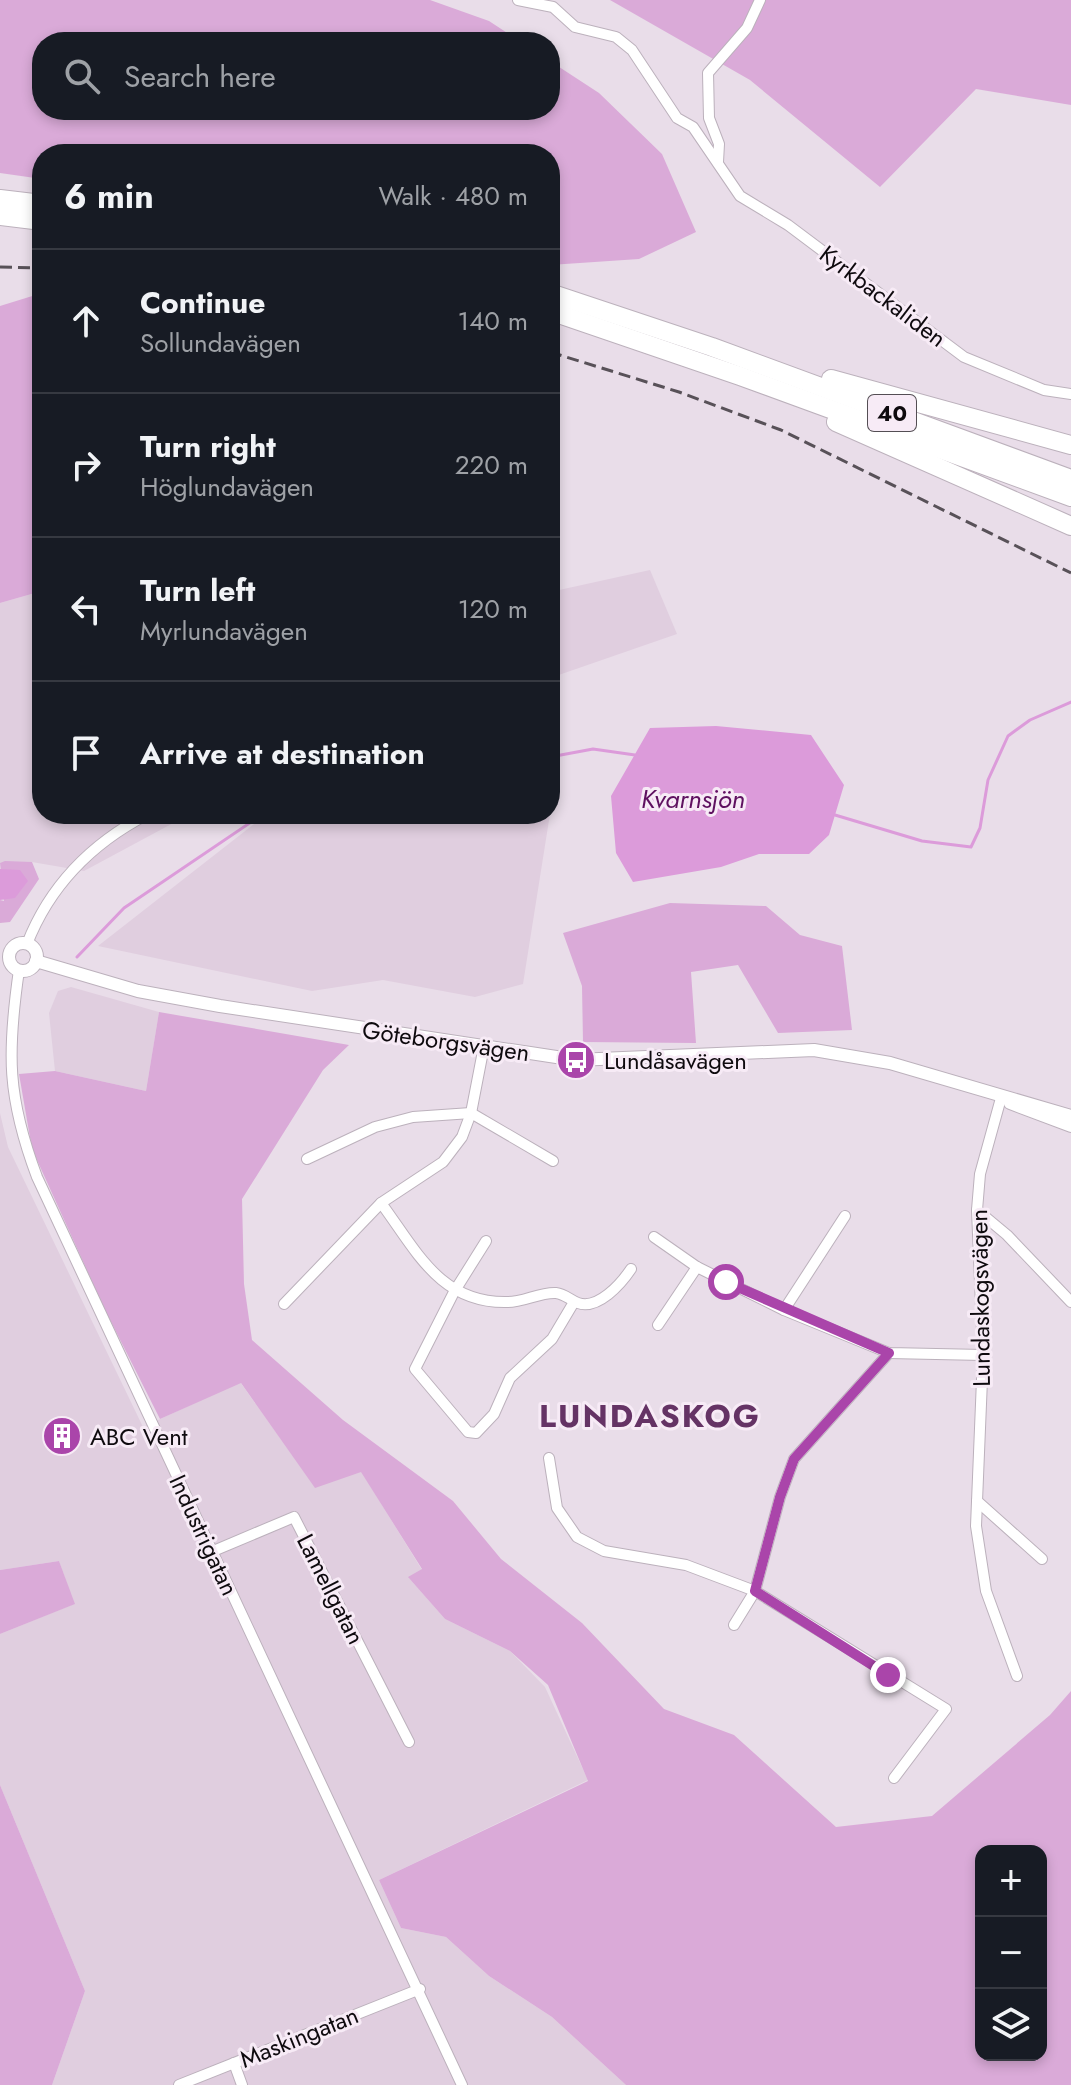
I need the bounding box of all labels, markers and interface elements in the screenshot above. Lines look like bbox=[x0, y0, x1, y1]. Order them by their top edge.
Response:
search box bbox=[32, 32, 560, 120]
icon: search bbox=[60, 54, 104, 98]
text: Search here bbox=[124, 55, 276, 98]
text: 6 min bbox=[64, 172, 154, 221]
text: Walk · 480 m bbox=[378, 177, 528, 215]
street label: Kyrkbackaliden bbox=[812, 237, 954, 355]
text: Continue bbox=[140, 281, 266, 324]
icon: ahead bbox=[64, 299, 108, 343]
text: 140 m bbox=[457, 302, 528, 340]
text: Sollundavägen bbox=[140, 324, 301, 362]
road number: 40 bbox=[868, 395, 916, 431]
text: Turn right bbox=[140, 425, 276, 468]
icon: right bbox=[64, 443, 108, 487]
text: 220 m bbox=[455, 446, 528, 484]
text: Höglundavägen bbox=[140, 468, 314, 506]
text: Turn left bbox=[140, 569, 255, 612]
icon: left bbox=[64, 587, 108, 631]
text: 120 m bbox=[458, 590, 528, 628]
text: Myrlundavägen bbox=[140, 612, 308, 650]
icon: arrive bbox=[64, 731, 108, 775]
text: Arrive at destination bbox=[140, 732, 425, 775]
water label: Kvarnsjön bbox=[641, 780, 745, 818]
street label: Göteborgsvägen bbox=[360, 1012, 532, 1070]
bus stop icon: Lundåsavägen bbox=[555, 1039, 597, 1081]
place label: Lundåsavägen bbox=[604, 1043, 747, 1078]
street label: Lundaskogsvägen bbox=[961, 1209, 999, 1387]
route start bbox=[708, 1264, 744, 1300]
district label: LUNDASKOG bbox=[539, 1393, 761, 1439]
building icon: ABC Vent bbox=[41, 1415, 83, 1457]
place label: ABC Vent bbox=[90, 1419, 188, 1454]
street label: Industrigatan bbox=[161, 1469, 247, 1601]
street label: Lamellgatan bbox=[288, 1528, 374, 1650]
route end bbox=[870, 1657, 906, 1693]
map controls bbox=[975, 1845, 1047, 2061]
button: + bbox=[975, 1845, 1047, 1917]
button: − bbox=[975, 1917, 1047, 1989]
button: layers bbox=[975, 1989, 1047, 2061]
street label: Maskingatan bbox=[234, 1997, 364, 2077]

